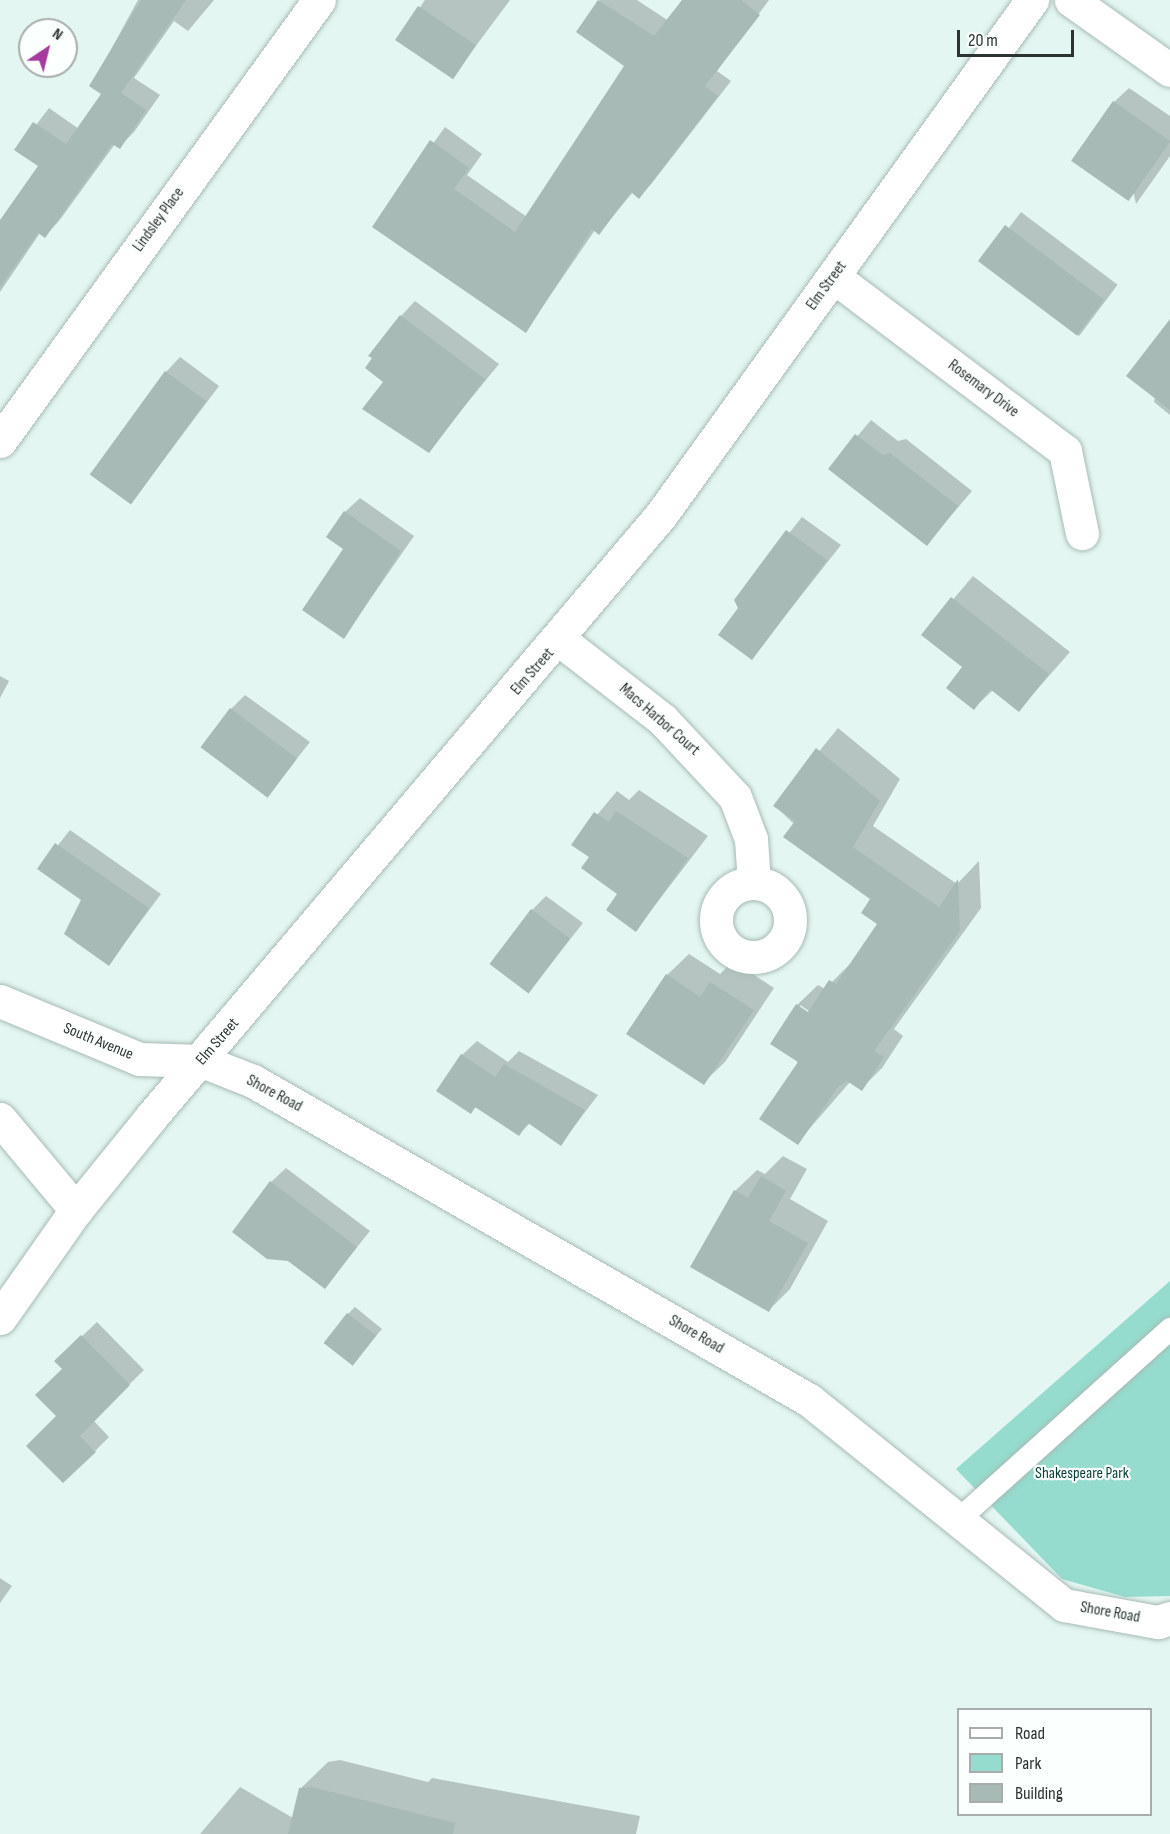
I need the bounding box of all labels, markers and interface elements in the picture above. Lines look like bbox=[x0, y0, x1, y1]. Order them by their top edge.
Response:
north arrow bbox=[18, 18, 78, 78]
scale bar bbox=[960, 18, 1077, 56]
text: N bbox=[49, 24, 66, 45]
text: 20 m bbox=[968, 30, 998, 51]
street label: Lindsley Place bbox=[129, 184, 189, 256]
street label: Elm Street bbox=[803, 258, 851, 314]
street label: Rosemary Drive bbox=[944, 356, 1022, 422]
street label: Elm Street bbox=[507, 645, 559, 699]
street label: Macs Harbor Court bbox=[615, 680, 703, 760]
street label: Elm Street bbox=[192, 1015, 244, 1069]
street label: South Avenue bbox=[60, 1019, 136, 1065]
street label: Shore Road bbox=[243, 1071, 305, 1117]
street label: Shore Road bbox=[665, 1312, 727, 1358]
park label: Shakespeare Park bbox=[1035, 1464, 1129, 1484]
street label: Shore Road bbox=[1079, 1598, 1141, 1628]
legend bbox=[957, 1708, 1152, 1816]
text: Road bbox=[1015, 1723, 1045, 1744]
text: Park bbox=[1015, 1753, 1041, 1774]
text: Building bbox=[1015, 1783, 1063, 1804]

